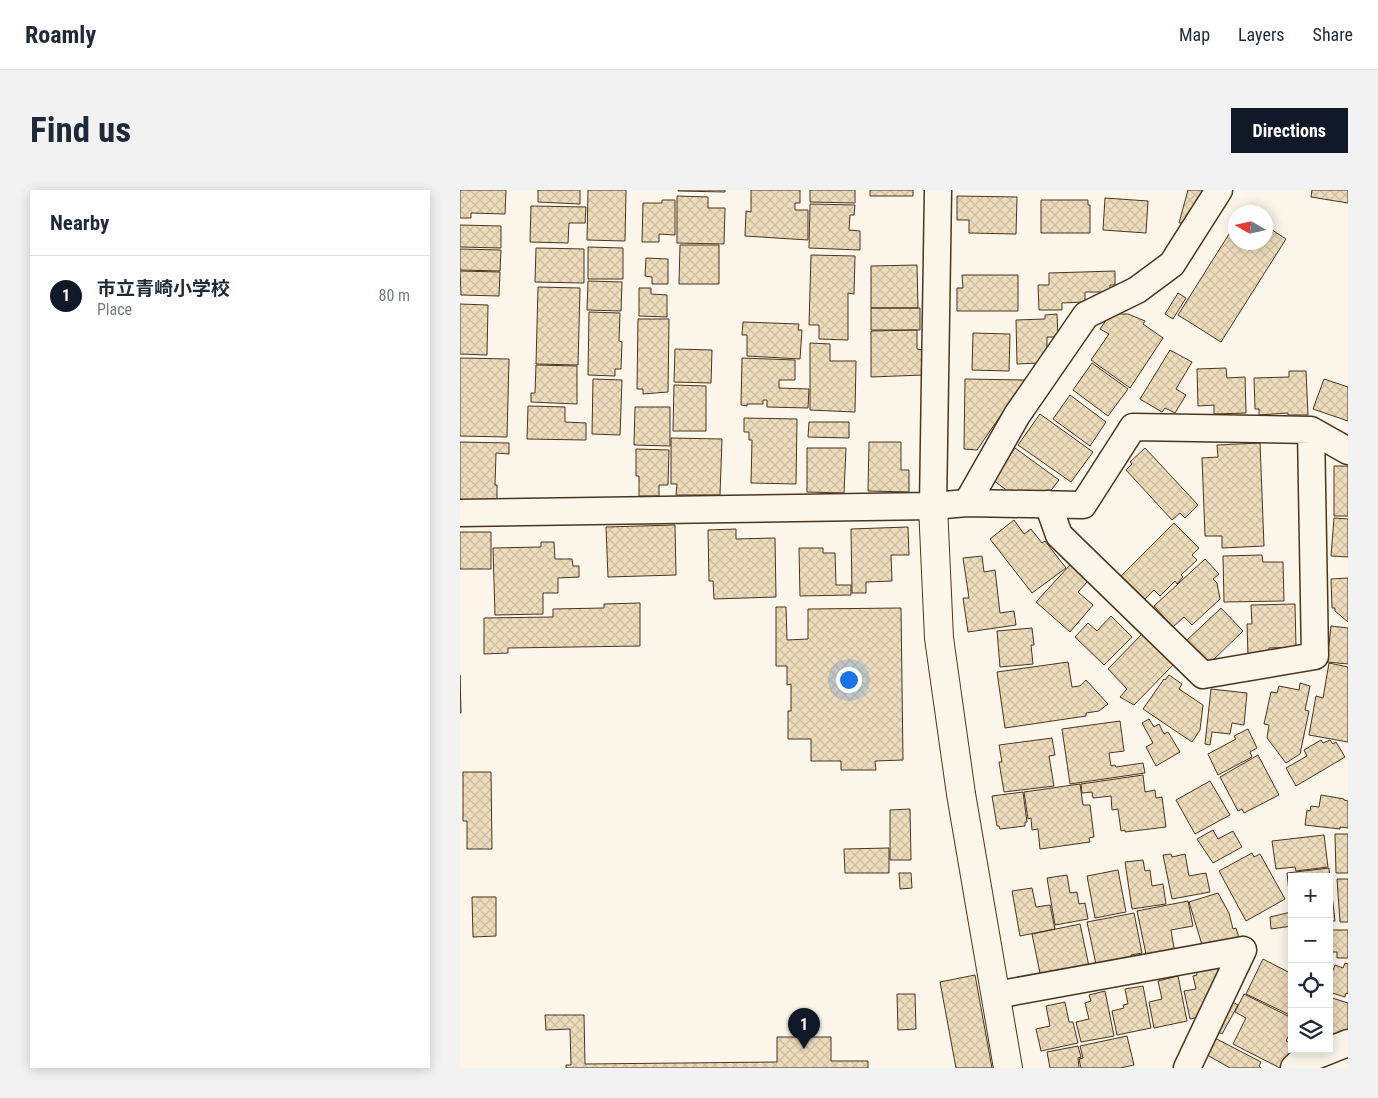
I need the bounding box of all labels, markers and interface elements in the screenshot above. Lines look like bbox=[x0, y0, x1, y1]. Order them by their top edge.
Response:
text: Roamly bbox=[25, 21, 96, 49]
text: Map bbox=[1179, 24, 1210, 45]
text: Layers bbox=[1238, 24, 1285, 45]
text: Share bbox=[1313, 24, 1353, 45]
button: Directions bbox=[1231, 108, 1348, 153]
text: Find us bbox=[30, 110, 131, 151]
north arrow bbox=[1228, 205, 1273, 250]
text: Nearby bbox=[50, 211, 109, 235]
text: 市立青崎小学校 bbox=[97, 277, 230, 300]
text: 1 bbox=[62, 286, 70, 305]
text: 80 m bbox=[378, 286, 410, 305]
text: Place bbox=[97, 300, 132, 319]
your location bbox=[836, 667, 862, 693]
map controls bbox=[1288, 873, 1333, 1053]
button: + bbox=[1288, 873, 1333, 918]
button: − bbox=[1288, 918, 1333, 963]
button: locate bbox=[1288, 963, 1333, 1008]
pin: 1 bbox=[788, 1008, 820, 1049]
button: layers bbox=[1288, 1008, 1333, 1053]

